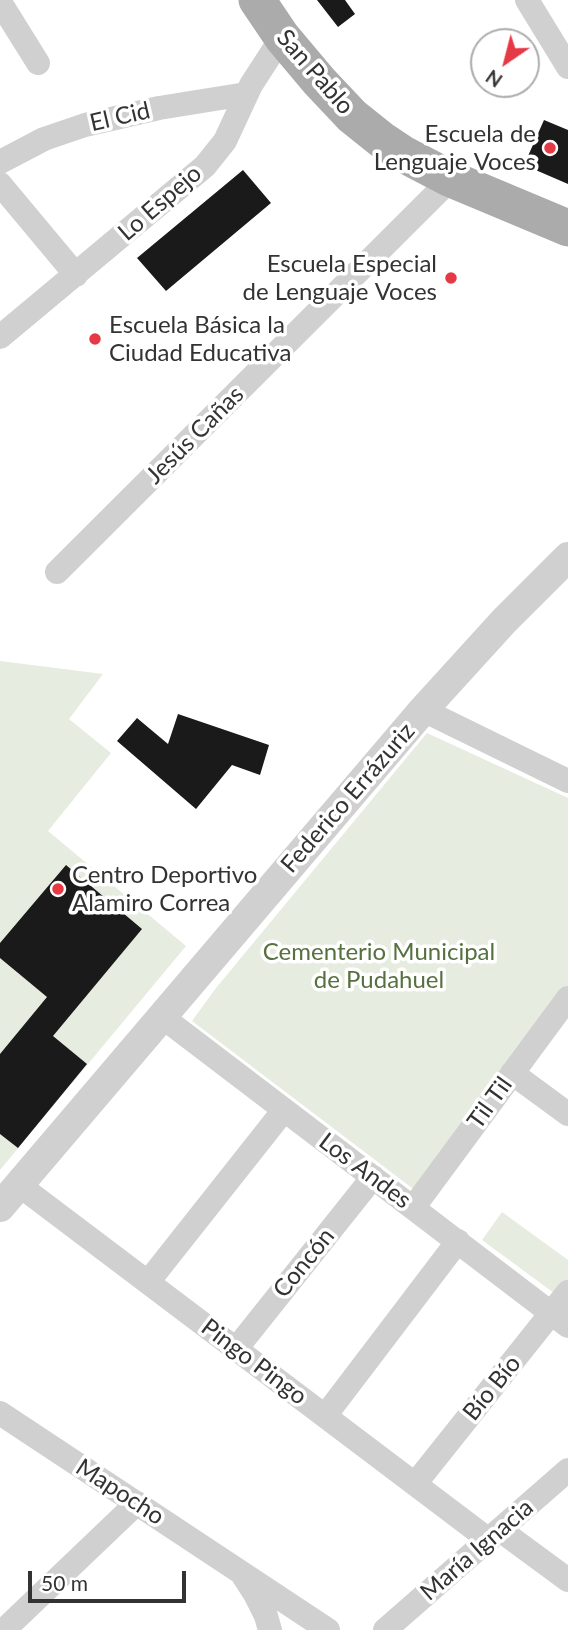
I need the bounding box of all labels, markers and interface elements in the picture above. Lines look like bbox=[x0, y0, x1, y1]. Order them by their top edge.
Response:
street label: San Pablo bbox=[270, 24, 360, 120]
north arrow bbox=[470, 28, 540, 98]
text: N bbox=[481, 65, 506, 93]
street label: El Cid bbox=[87, 96, 153, 138]
place label: Escuela de Lenguaje Voces bbox=[374, 120, 536, 176]
marker: Escuela de Lenguaje Voces bbox=[542, 140, 558, 156]
street label: Lo Espejo bbox=[113, 159, 207, 247]
place label: Escuela Especial de Lenguaje Voces bbox=[243, 250, 437, 306]
marker: Escuela Especial de Lenguaje Voces bbox=[443, 270, 459, 286]
place label: Escuela Básica la Ciudad Educativa bbox=[109, 311, 291, 367]
marker: Escuela Básica la Ciudad Educativa bbox=[87, 331, 103, 347]
street label: Jesús Cañas bbox=[140, 380, 250, 490]
street label: Federico Errázuriz bbox=[275, 717, 421, 879]
place label: Centro Deportivo Alamiro Correa bbox=[72, 861, 257, 917]
marker: Centro Deportivo Alamiro Correa bbox=[50, 881, 66, 897]
park label: Cementerio Municipal de Pudahuel bbox=[263, 938, 495, 994]
street label: Til Til bbox=[462, 1071, 518, 1135]
street label: Los Andes bbox=[313, 1127, 417, 1215]
street label: Concón bbox=[267, 1222, 341, 1304]
street label: Pingo Pingo bbox=[195, 1313, 313, 1411]
street label: Bío Bío bbox=[457, 1350, 527, 1426]
street label: Mapocho bbox=[70, 1453, 170, 1531]
street label: María Ignacia bbox=[415, 1493, 539, 1607]
scale bar bbox=[32, 1556, 189, 1600]
text: 50 m bbox=[41, 1570, 88, 1595]

